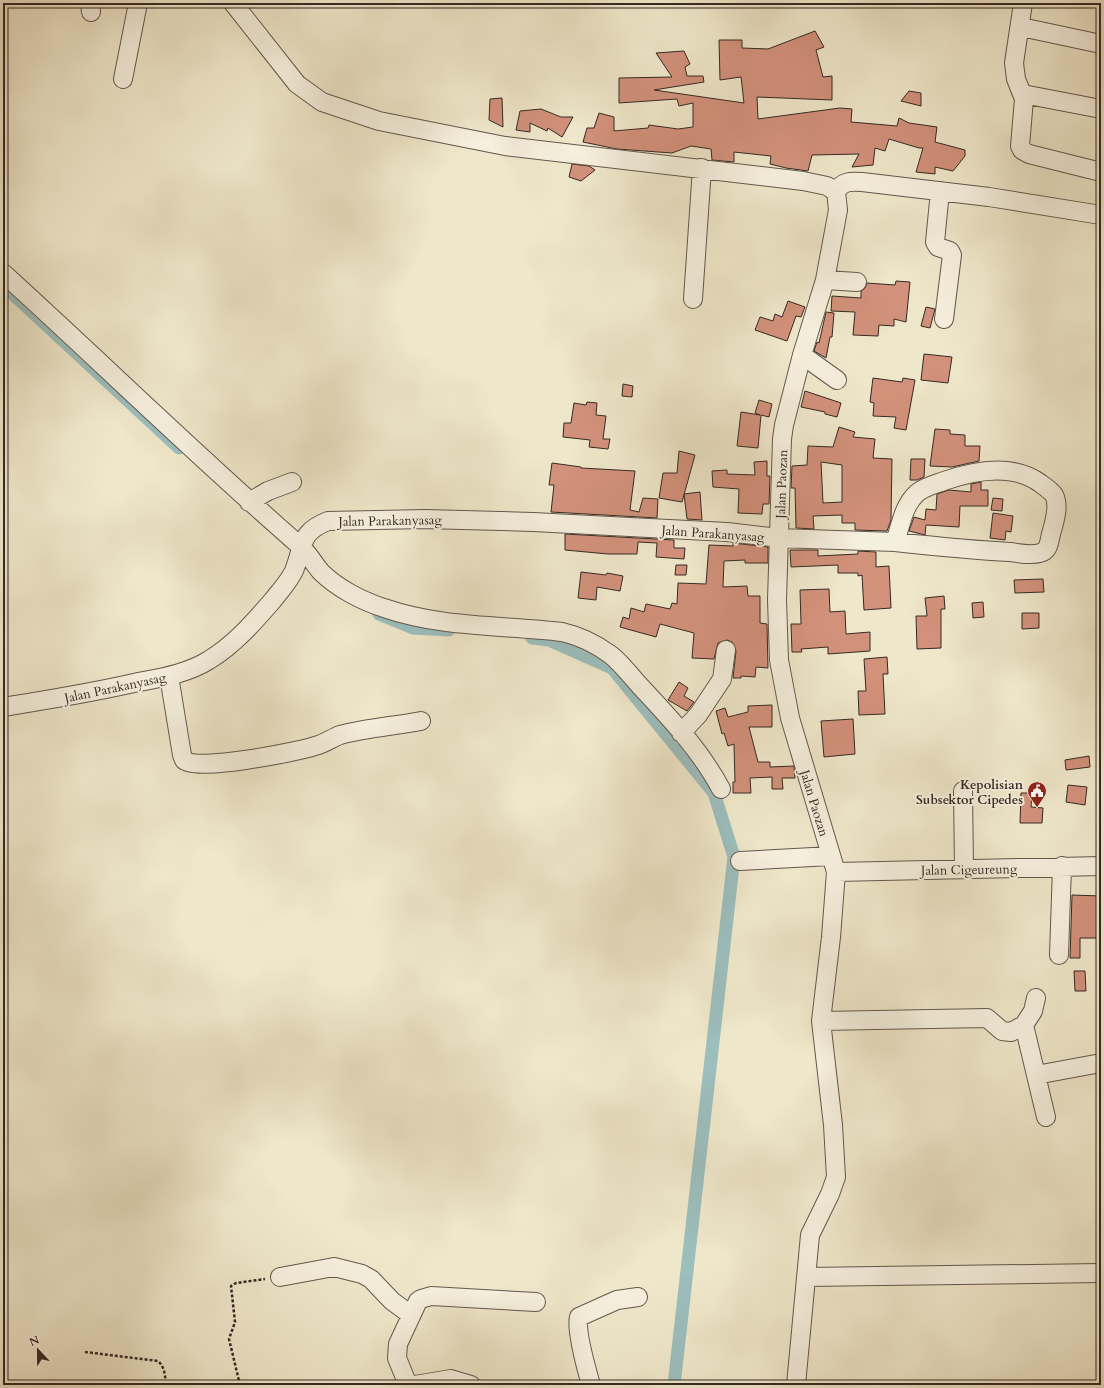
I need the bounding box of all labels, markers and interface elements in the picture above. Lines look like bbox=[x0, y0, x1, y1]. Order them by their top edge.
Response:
street label: Jalan Paozan bbox=[772, 449, 792, 521]
street label: Jalan Parakanyasag bbox=[336, 511, 442, 531]
street label: Jalan Parakanyasag bbox=[659, 521, 766, 547]
street label: Jalan Parakanyasag bbox=[61, 668, 168, 708]
street label: Jalan Paozan bbox=[795, 766, 833, 839]
place label: Kepolisian Subsektor Cipedes bbox=[916, 776, 1024, 809]
public building icon: Kepolisian Subsektor Cipedes bbox=[1026, 780, 1048, 808]
street label: Jalan Cigeureung bbox=[919, 860, 1018, 880]
north arrow bbox=[18, 1330, 58, 1370]
text: N bbox=[27, 1332, 42, 1350]

